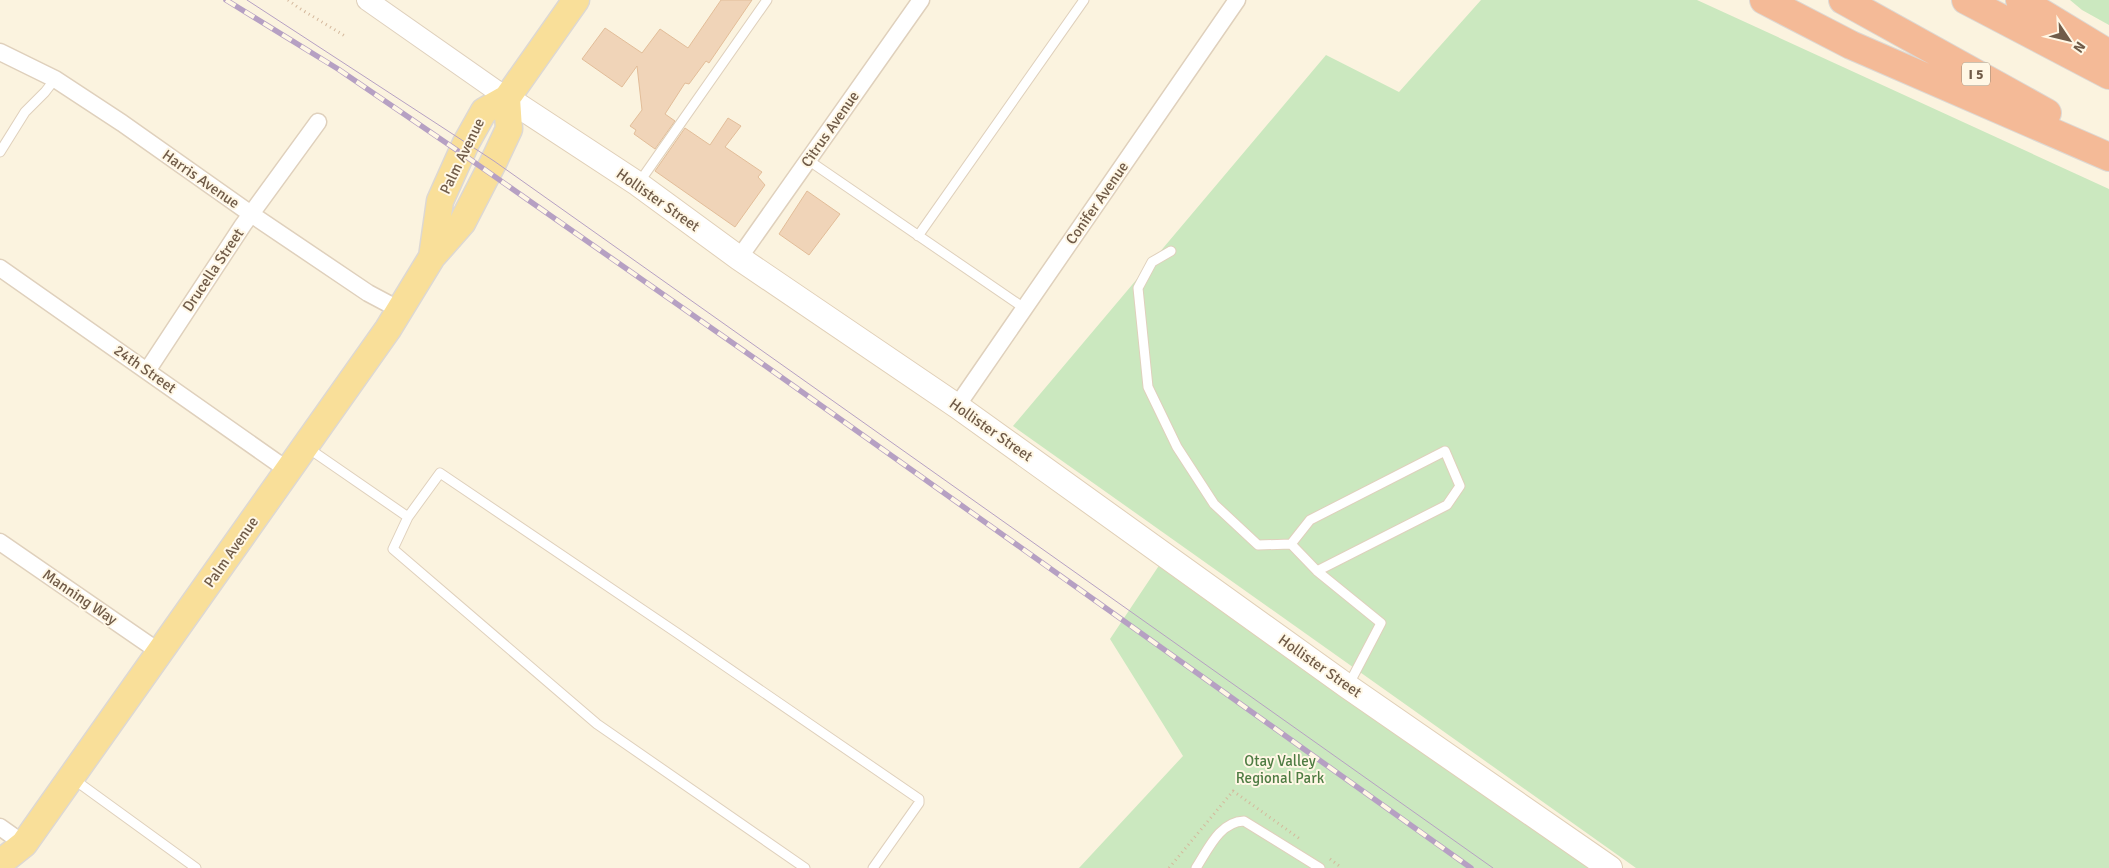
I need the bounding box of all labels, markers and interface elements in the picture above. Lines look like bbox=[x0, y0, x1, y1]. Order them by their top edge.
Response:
north arrow bbox=[2044, 15, 2094, 65]
text: N bbox=[2069, 38, 2089, 56]
road number: I 5 bbox=[1962, 62, 1990, 86]
street label: Citrus Avenue bbox=[797, 87, 863, 171]
street label: Palm Avenue bbox=[436, 115, 488, 197]
street label: Harris Avenue bbox=[159, 146, 243, 212]
street label: Conifer Avenue bbox=[1062, 158, 1132, 248]
street label: Hollister Street bbox=[613, 165, 703, 235]
street label: Drucella Street bbox=[179, 225, 247, 315]
street label: 24th Street bbox=[110, 341, 180, 397]
street label: Hollister Street bbox=[946, 395, 1036, 465]
street label: Palm Avenue bbox=[200, 513, 262, 591]
street label: Manning Way bbox=[39, 565, 121, 629]
street label: Hollister Street bbox=[1275, 631, 1365, 701]
park label: Otay Valley Regional Park bbox=[1236, 752, 1325, 787]

